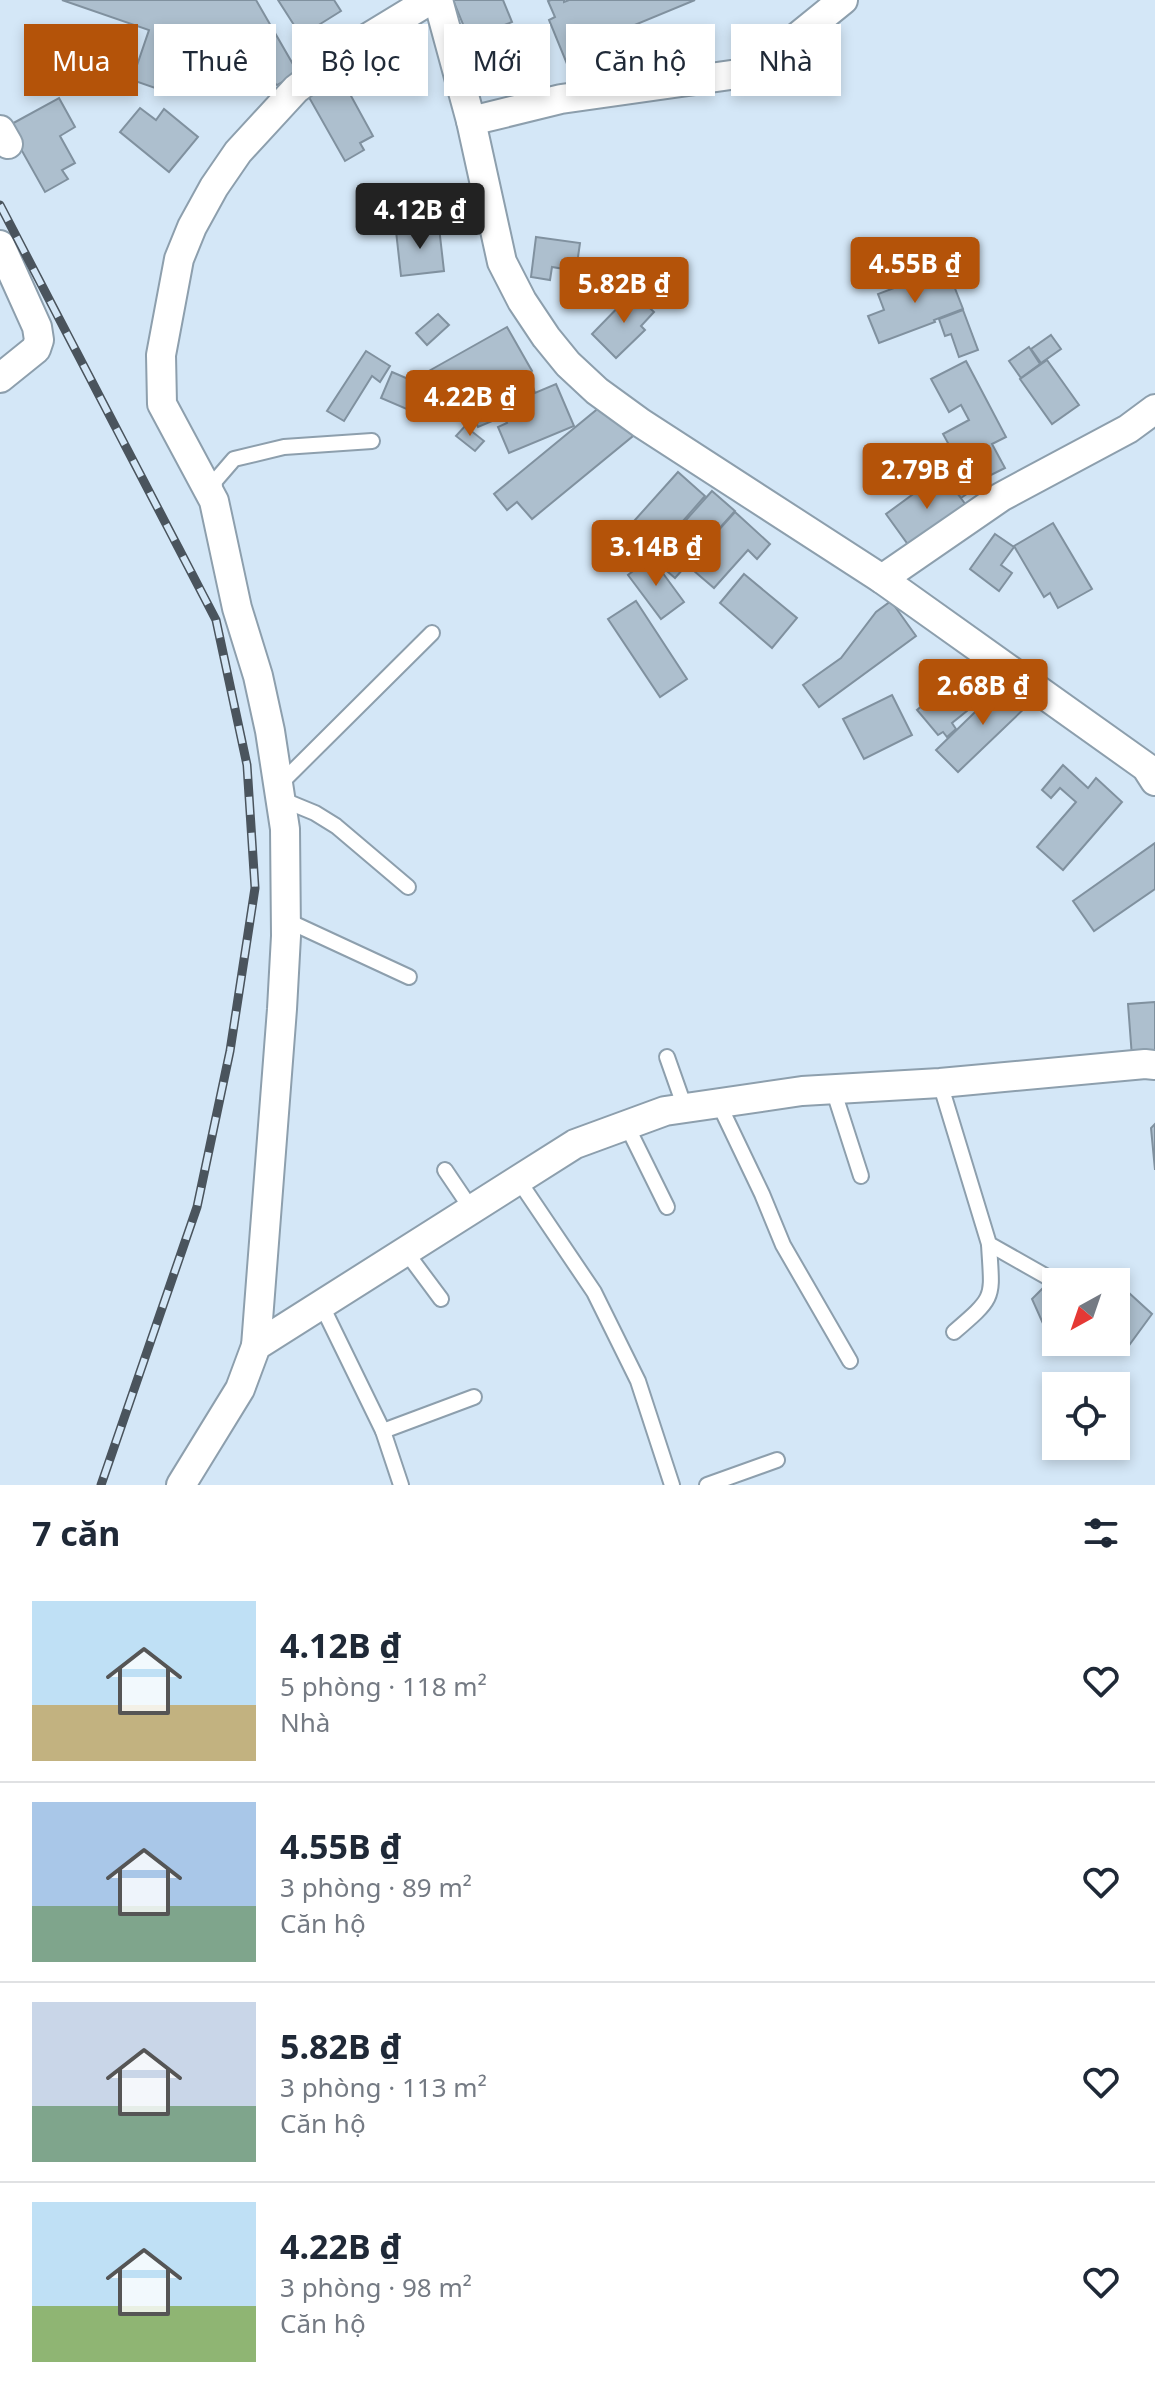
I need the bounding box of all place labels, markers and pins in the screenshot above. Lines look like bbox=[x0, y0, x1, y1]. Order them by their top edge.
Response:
pin: 4.12B ₫ bbox=[346, 183, 494, 251]
pin: 4.55B ₫ bbox=[841, 237, 989, 305]
pin: 5.82B ₫ bbox=[550, 257, 698, 325]
pin: 4.22B ₫ bbox=[396, 370, 544, 438]
pin: 2.79B ₫ bbox=[853, 443, 1001, 511]
pin: 3.14B ₫ bbox=[582, 520, 730, 588]
pin: 2.68B ₫ bbox=[909, 659, 1057, 727]

